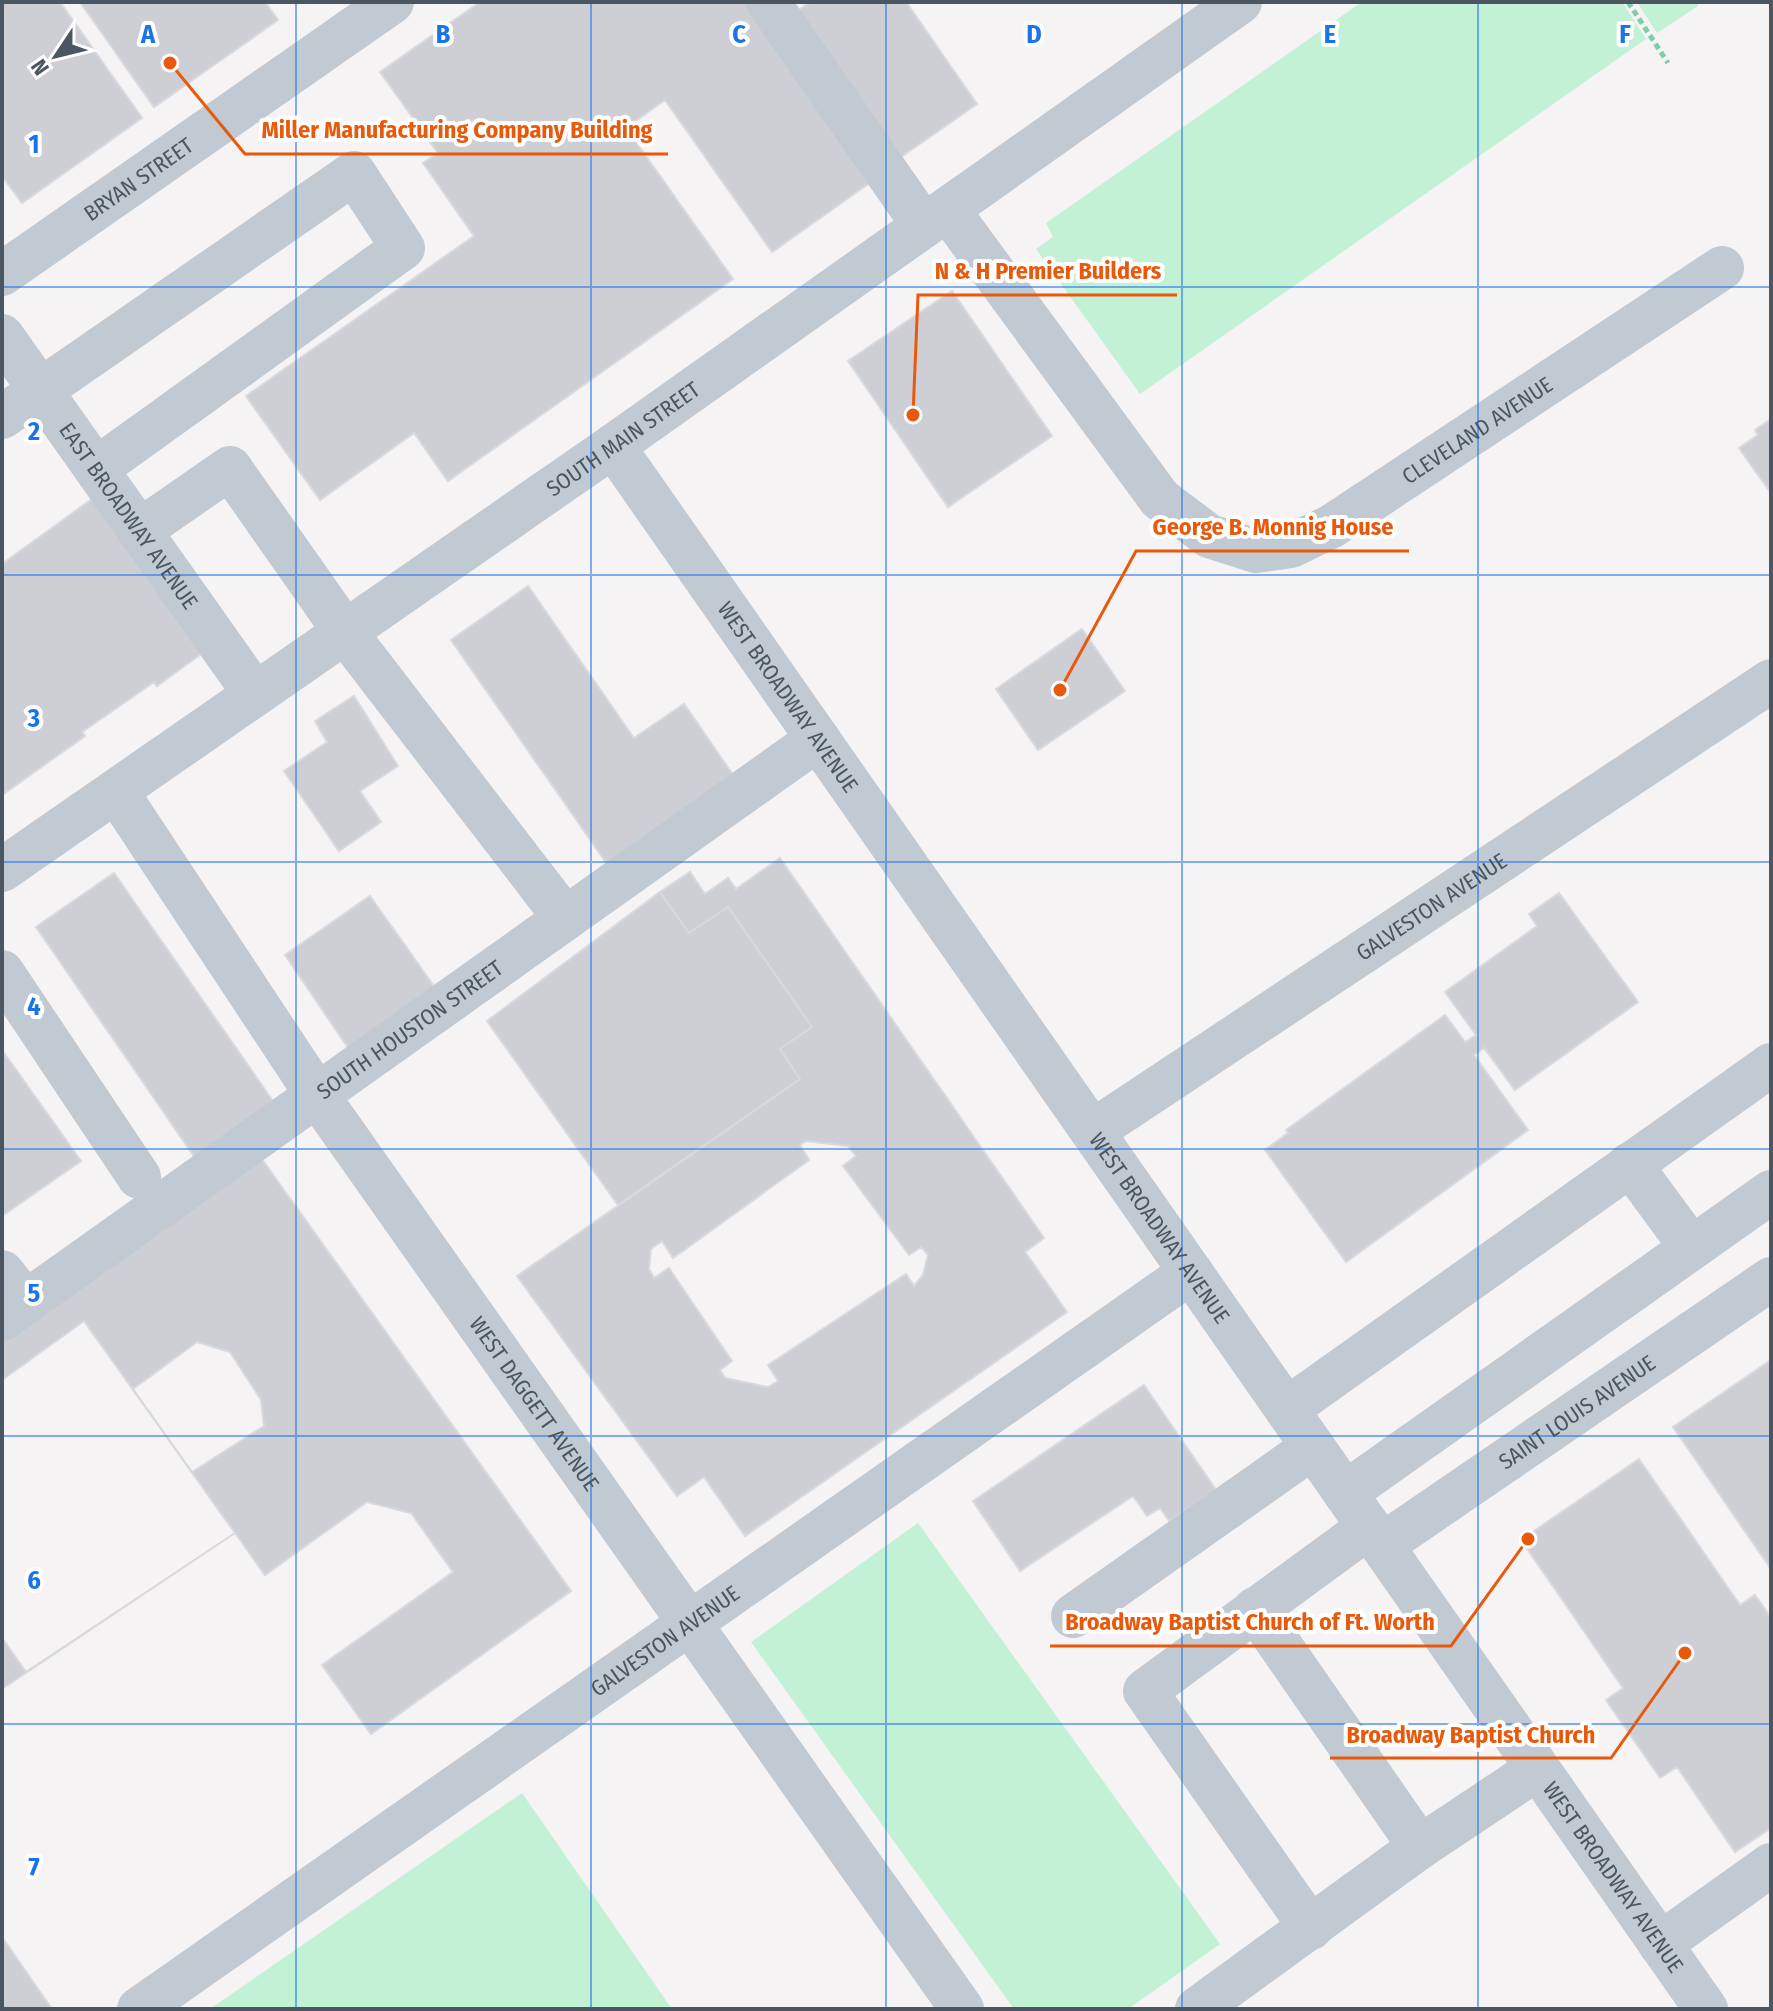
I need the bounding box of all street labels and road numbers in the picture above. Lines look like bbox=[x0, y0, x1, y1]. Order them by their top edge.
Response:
street label: BRYAN STREET bbox=[79, 132, 199, 227]
street label: CLEVELAND AVENUE bbox=[1397, 371, 1558, 490]
street label: SOUTH MAIN STREET bbox=[541, 375, 706, 502]
street label: EAST BROADWAY AVENUE bbox=[53, 417, 204, 614]
street label: WEST BROADWAY AVENUE bbox=[712, 596, 864, 798]
street label: GALVESTON AVENUE bbox=[1351, 847, 1512, 967]
street label: SOUTH HOUSTON STREET bbox=[312, 954, 509, 1105]
street label: WEST BROADWAY AVENUE bbox=[1083, 1127, 1235, 1329]
street label: WEST DAGGETT AVENUE bbox=[464, 1311, 605, 1496]
street label: SAINT LOUIS AVENUE bbox=[1494, 1349, 1661, 1475]
street label: GALVESTON AVENUE bbox=[586, 1580, 745, 1702]
street label: WEST BROADWAY AVENUE bbox=[1537, 1776, 1689, 1978]

